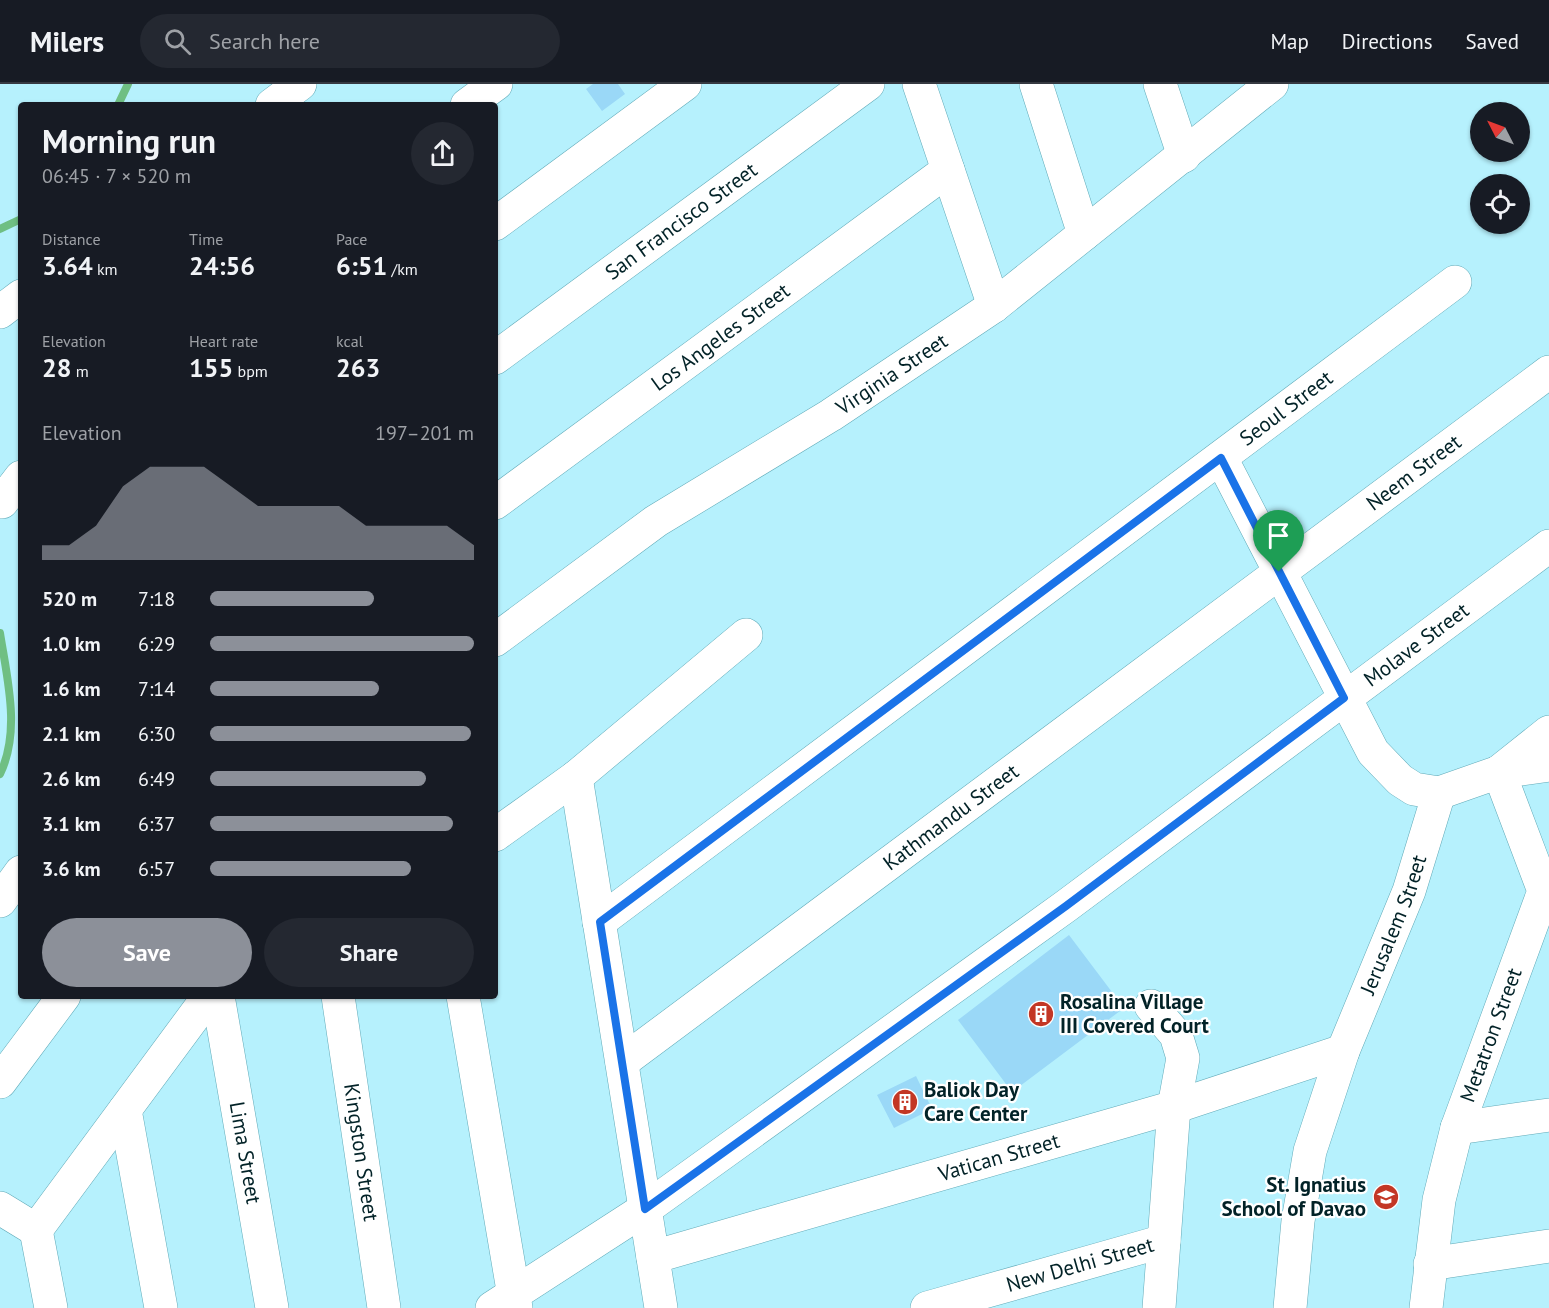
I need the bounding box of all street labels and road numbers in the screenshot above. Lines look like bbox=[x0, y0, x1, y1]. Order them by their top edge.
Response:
street label: San Francisco Street bbox=[599, 156, 762, 286]
street label: Los Angeles Street bbox=[646, 277, 795, 397]
street label: Virginia Street bbox=[830, 327, 952, 421]
street label: Seoul Street bbox=[1234, 364, 1338, 451]
street label: Neem Street bbox=[1361, 428, 1466, 516]
street label: Molave Street bbox=[1358, 596, 1474, 692]
street label: Kathmandu Street bbox=[877, 758, 1024, 876]
street label: Jerusalem Street bbox=[1353, 851, 1432, 999]
street label: Metatron Street bbox=[1454, 964, 1528, 1106]
street label: Kingston Street bbox=[338, 1082, 385, 1223]
street label: Lima Street bbox=[224, 1099, 268, 1206]
street label: Vatican Street bbox=[934, 1127, 1062, 1187]
street label: New Delhi Street bbox=[1003, 1231, 1157, 1298]

